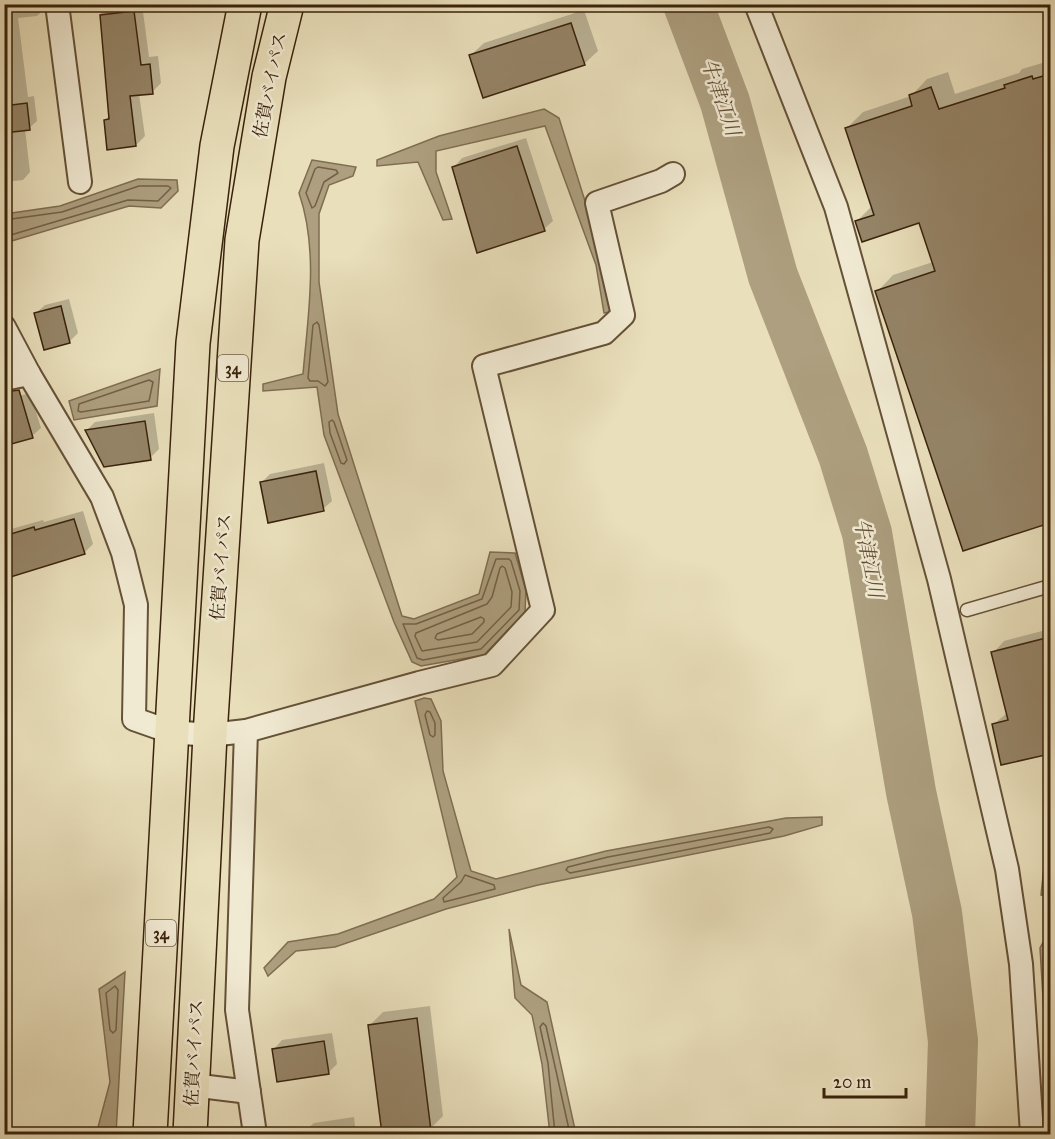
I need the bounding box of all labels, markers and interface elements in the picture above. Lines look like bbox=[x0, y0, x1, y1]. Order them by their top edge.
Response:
street label: 佐賀バイパス bbox=[249, 30, 291, 140]
water label: 牛津江川 bbox=[697, 55, 746, 141]
road number: 34 bbox=[218, 355, 248, 381]
street label: 佐賀バイパス bbox=[206, 513, 236, 621]
water label: 牛津江川 bbox=[850, 516, 889, 602]
road number: 34 bbox=[146, 920, 176, 946]
street label: 佐賀バイパス bbox=[180, 999, 208, 1107]
scale bar bbox=[824, 1061, 906, 1099]
text: 20 m bbox=[833, 1071, 871, 1093]

